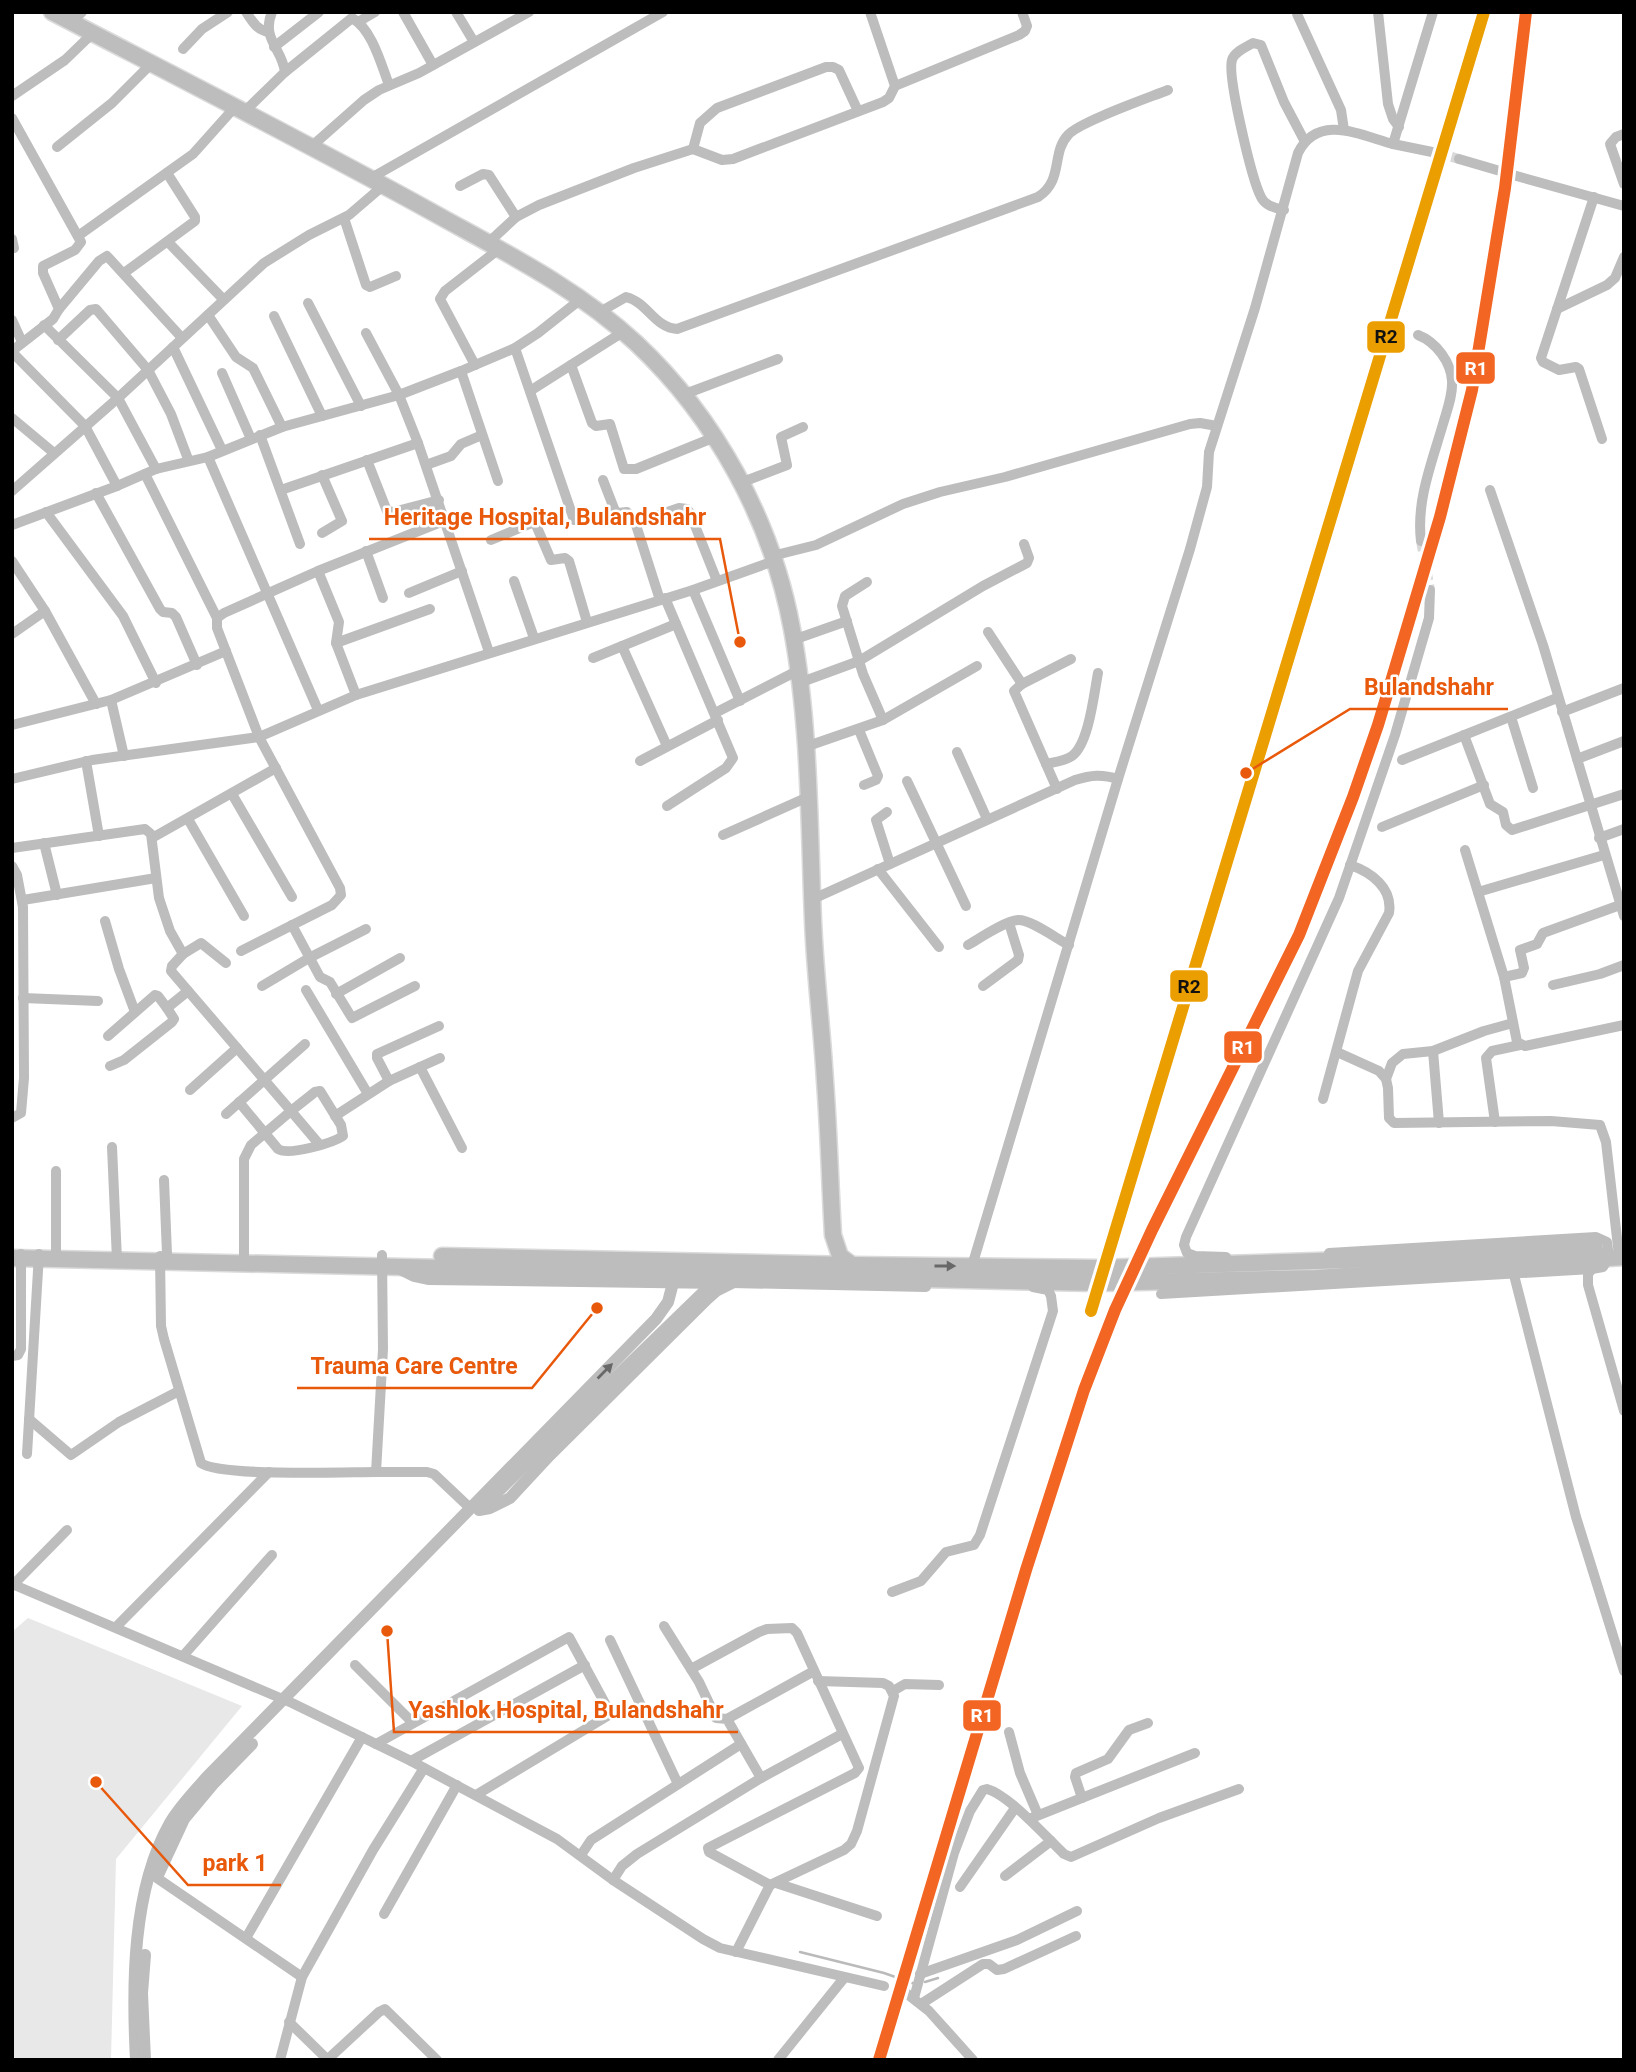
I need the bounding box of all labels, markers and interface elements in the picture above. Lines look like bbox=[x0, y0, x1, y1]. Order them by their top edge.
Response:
line badge: R2 bbox=[1366, 320, 1406, 354]
text: R2 bbox=[1374, 325, 1398, 348]
line badge: R1 bbox=[1455, 351, 1496, 385]
text: R1 bbox=[1464, 357, 1488, 380]
callout: Heritage Hospital, Bulandshahr bbox=[369, 495, 720, 539]
text: Heritage Hospital, Bulandshahr bbox=[384, 504, 707, 531]
callout: Bulandshahr bbox=[1350, 665, 1508, 709]
text: Bulandshahr bbox=[1364, 674, 1495, 701]
line badge: R2 bbox=[1169, 969, 1209, 1003]
text: R2 bbox=[1177, 975, 1201, 998]
line badge: R1 bbox=[1223, 1030, 1263, 1064]
text: R1 bbox=[1231, 1036, 1255, 1059]
one-way arrow bbox=[934, 1260, 956, 1272]
callout: Trauma Care Centre bbox=[297, 1344, 532, 1388]
text: Trauma Care Centre bbox=[310, 1353, 518, 1380]
one-way arrow bbox=[597, 1362, 614, 1379]
callout: Yashlok Hospital, Bulandshahr bbox=[394, 1688, 738, 1732]
text: Yashlok Hospital, Bulandshahr bbox=[408, 1697, 724, 1724]
line badge: R1 bbox=[962, 1699, 1002, 1732]
text: R1 bbox=[970, 1704, 994, 1727]
callout: park 1 bbox=[188, 1841, 281, 1885]
text: park 1 bbox=[203, 1850, 267, 1877]

